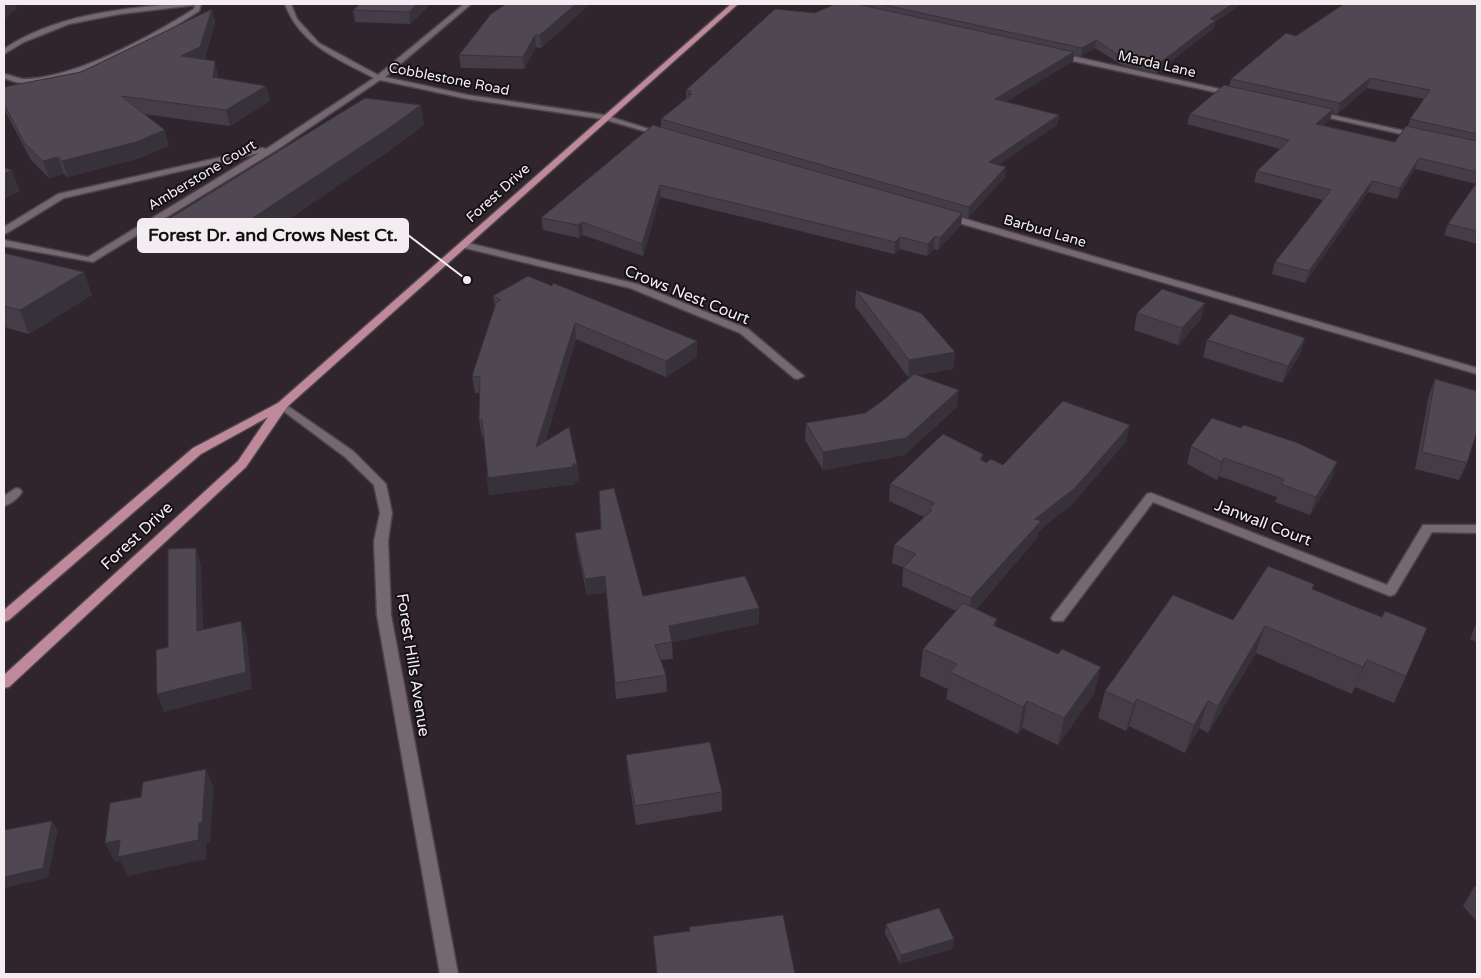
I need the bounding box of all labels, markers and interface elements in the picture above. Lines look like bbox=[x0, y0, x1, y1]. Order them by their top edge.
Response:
street label: Marda Lane bbox=[1116, 47, 1198, 81]
street label: Cobblestone Road bbox=[387, 59, 511, 99]
street label: Amberstone Court bbox=[145, 136, 260, 214]
street label: Forest Drive bbox=[463, 160, 533, 226]
street label: Barbud Lane bbox=[1002, 211, 1088, 251]
callout: Forest Dr. and Crows Nest Ct. bbox=[138, 219, 408, 252]
text: Forest Dr. and Crows Nest Ct. bbox=[148, 224, 398, 246]
street label: Crows Nest Court bbox=[622, 261, 752, 329]
street label: Janwall Court bbox=[1212, 495, 1314, 551]
street label: Forest Drive bbox=[97, 498, 177, 574]
street label: Forest Hills Avenue bbox=[392, 592, 434, 738]

